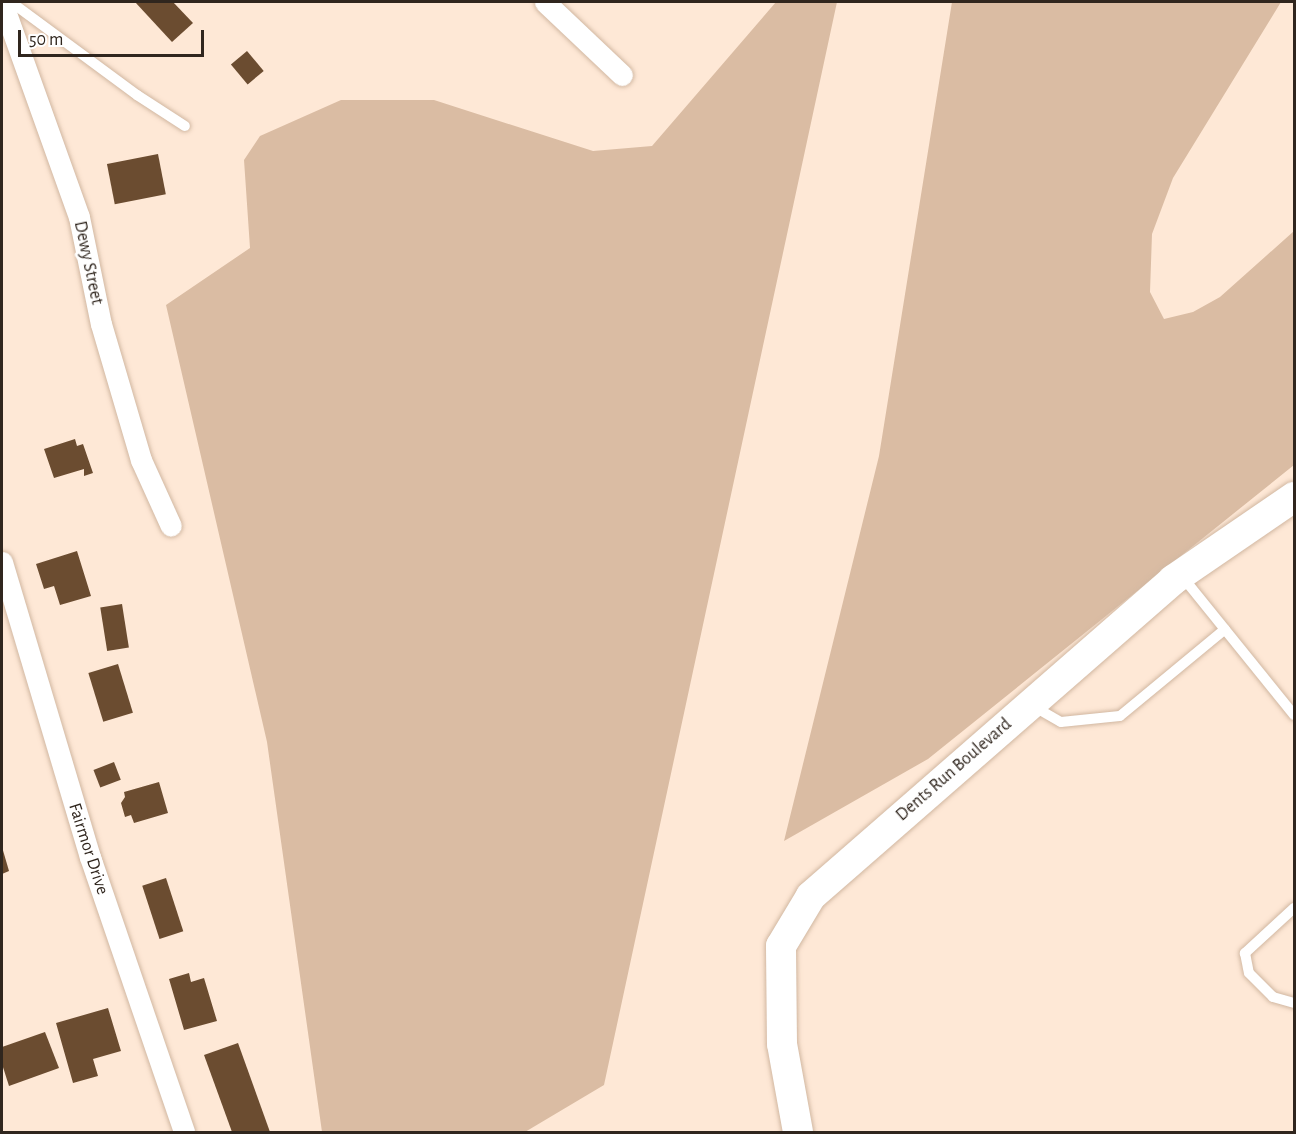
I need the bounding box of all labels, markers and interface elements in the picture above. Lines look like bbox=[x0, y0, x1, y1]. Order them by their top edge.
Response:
scale bar bbox=[21, 18, 207, 56]
text: 50 m bbox=[29, 31, 63, 49]
street label: Dewy Street bbox=[69, 219, 107, 307]
street label: Dents Run Boulevard bbox=[892, 714, 1016, 826]
street label: Fairmor Drive bbox=[63, 800, 113, 898]

